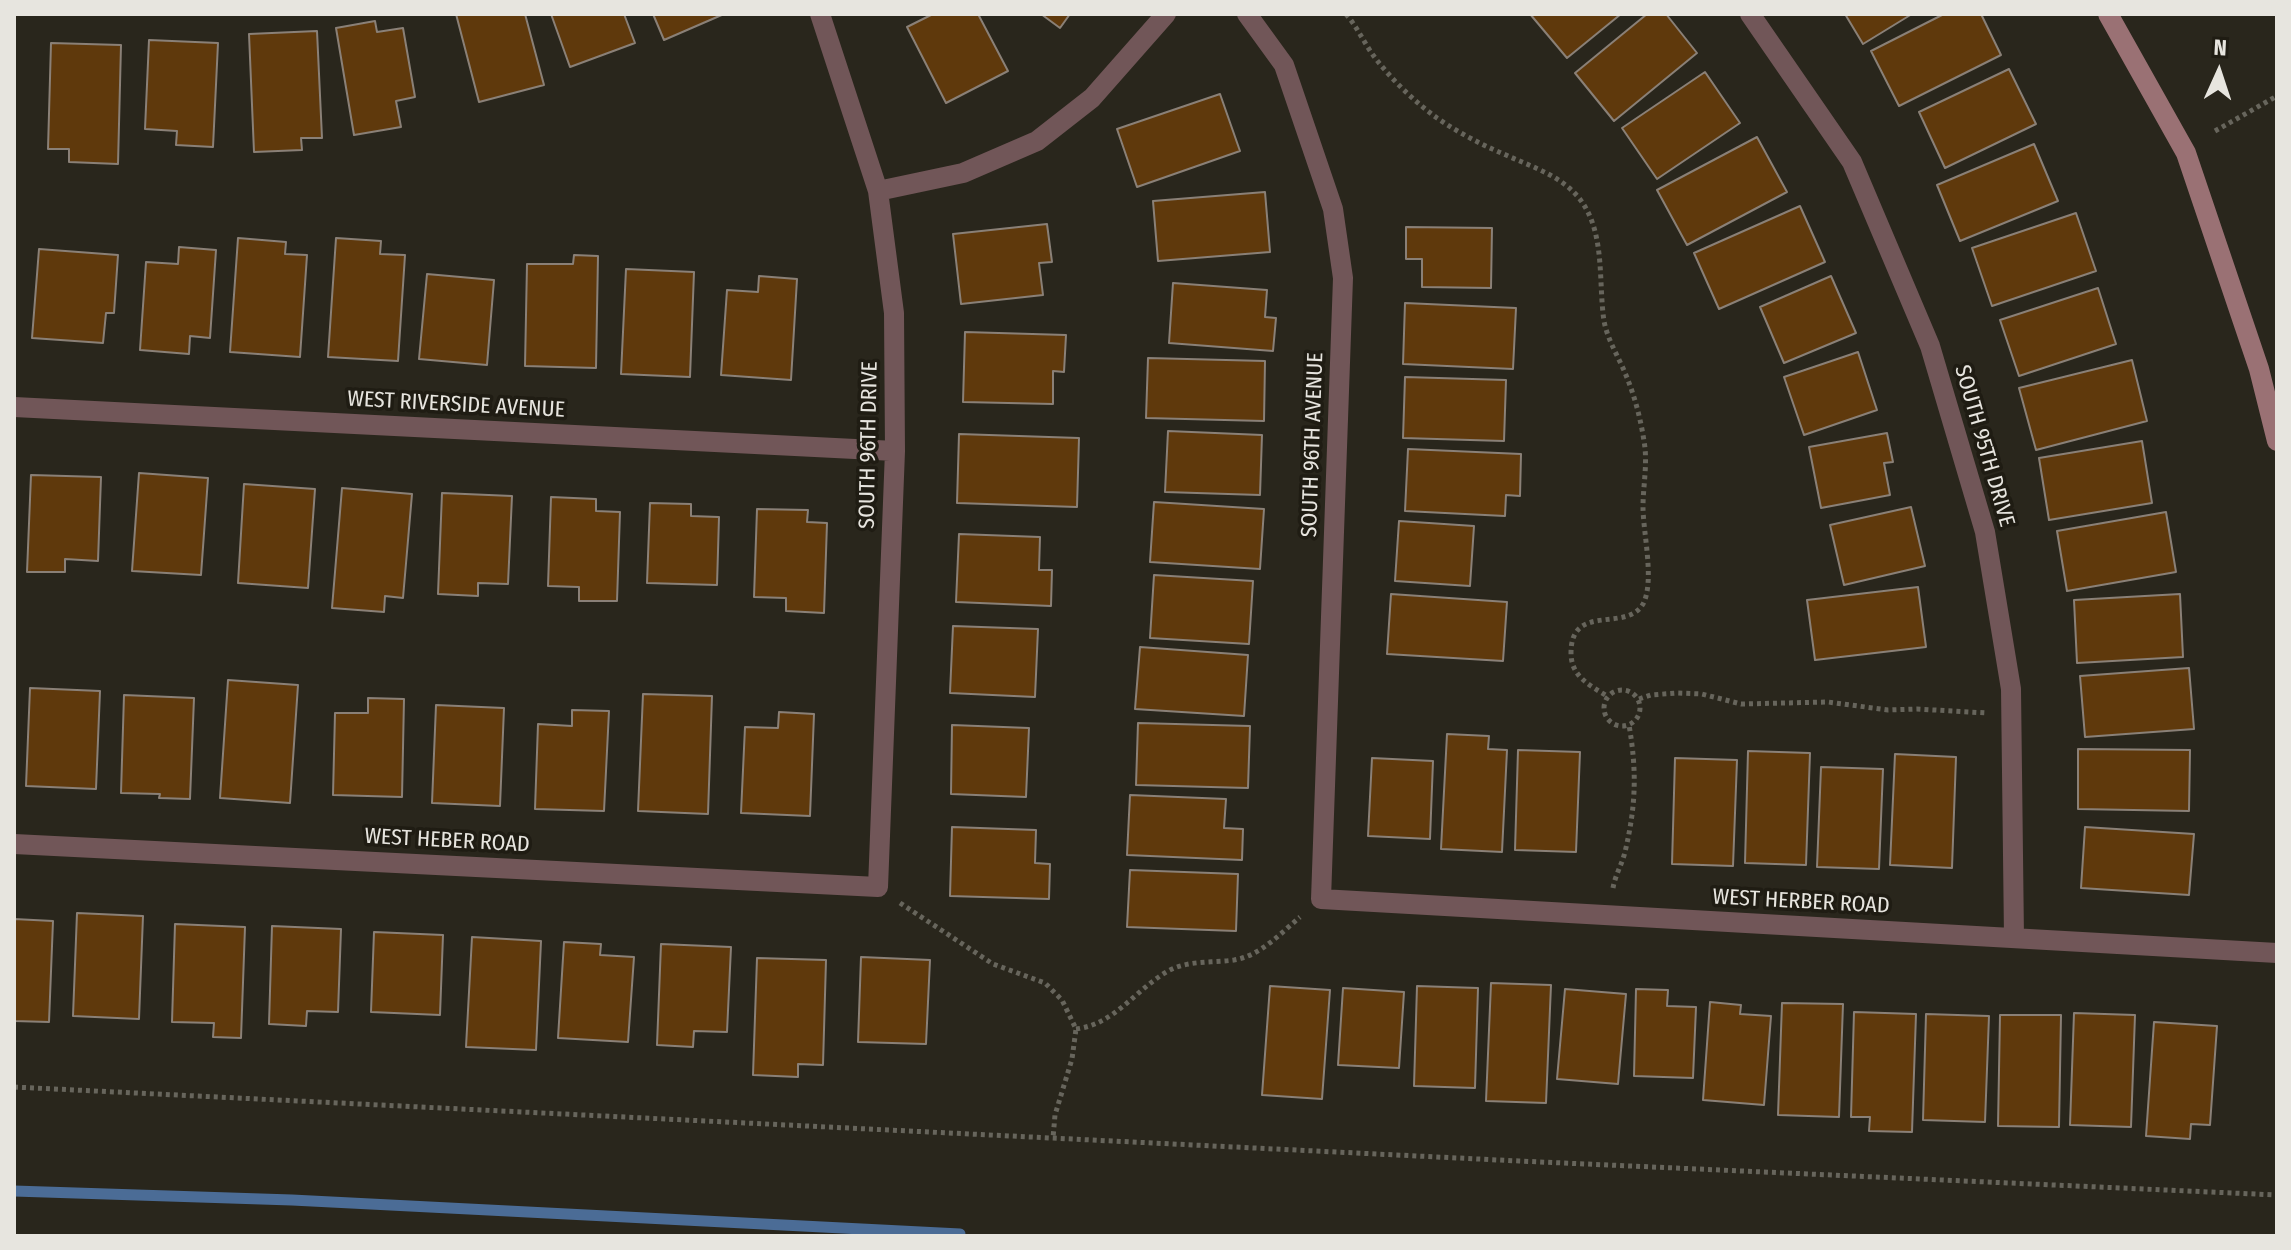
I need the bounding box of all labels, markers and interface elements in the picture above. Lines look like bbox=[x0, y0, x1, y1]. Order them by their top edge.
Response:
north arrow bbox=[2179, 32, 2259, 112]
text: N bbox=[2213, 34, 2228, 61]
street label: SOUTH 96TH AVENUE bbox=[1297, 352, 1329, 538]
street label: SOUTH 96TH DRIVE bbox=[854, 361, 884, 529]
street label: SOUTH 95TH DRIVE bbox=[1948, 362, 2020, 530]
street label: WEST RIVERSIDE AVENUE bbox=[347, 386, 565, 424]
street label: WEST HEBER ROAD bbox=[364, 823, 530, 859]
street label: WEST HERBER ROAD bbox=[1712, 884, 1890, 920]

